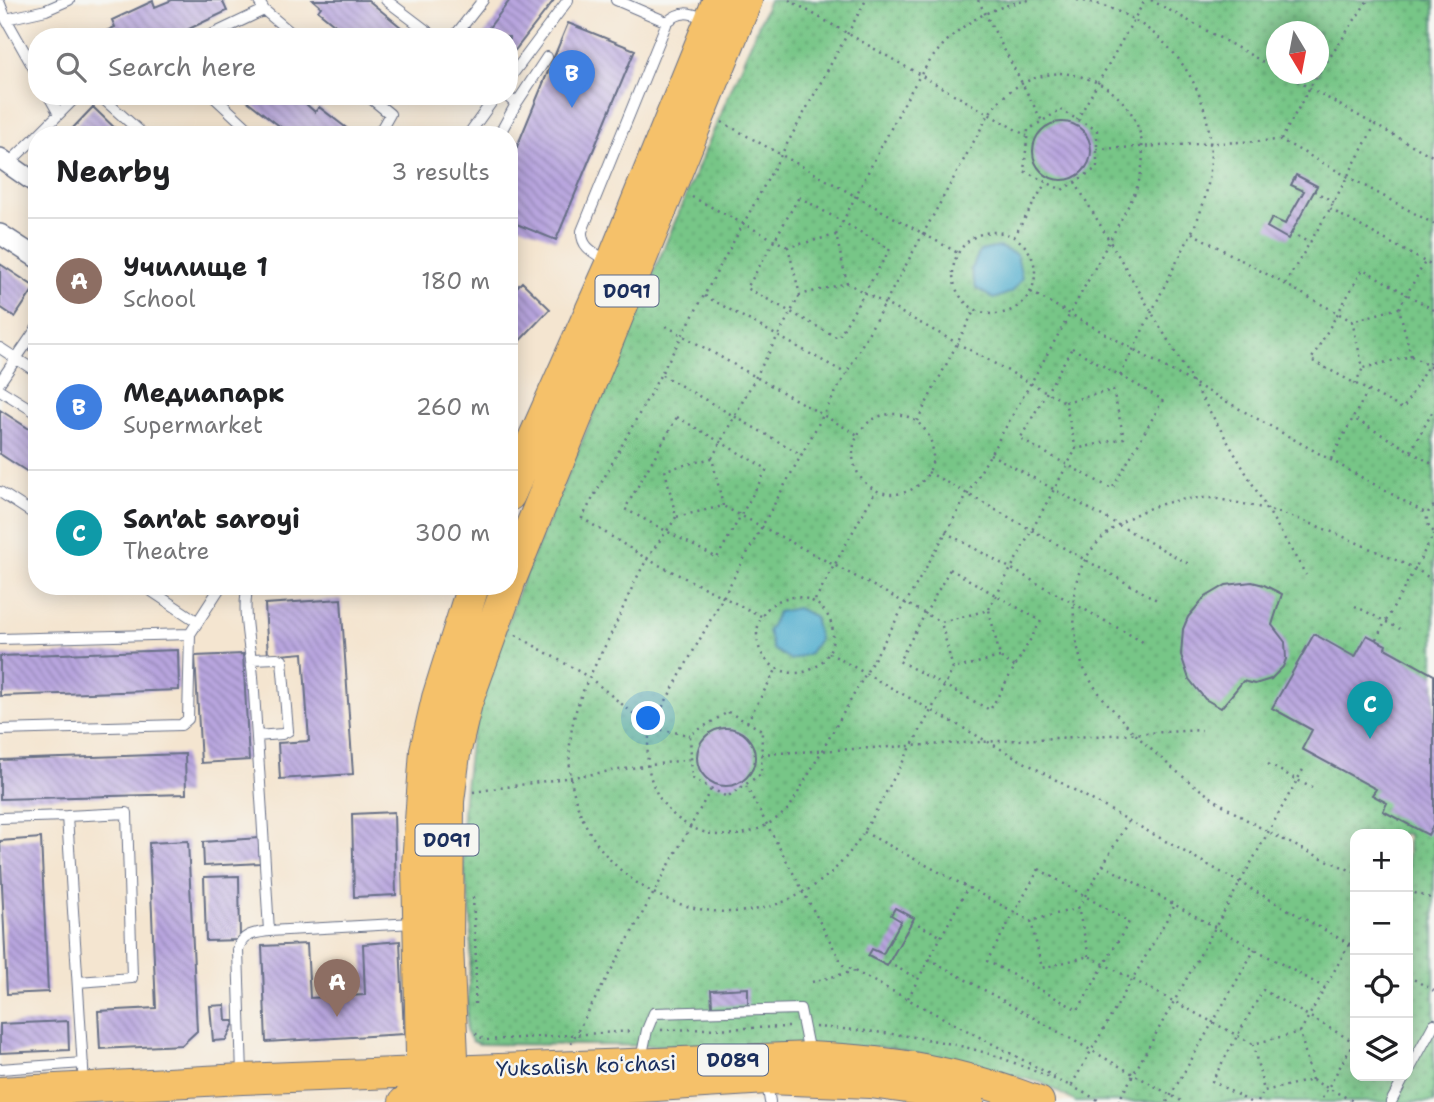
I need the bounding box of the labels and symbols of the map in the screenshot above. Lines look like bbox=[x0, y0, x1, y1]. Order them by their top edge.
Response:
north arrow bbox=[1266, 21, 1329, 84]
pin: B bbox=[549, 50, 595, 108]
road number: D091 bbox=[596, 276, 658, 306]
pin: C bbox=[1347, 681, 1393, 739]
your location bbox=[631, 701, 665, 735]
road number: D091 bbox=[416, 824, 478, 856]
pin: A bbox=[314, 959, 360, 1017]
road number: D089 bbox=[698, 1044, 768, 1076]
street label: Yuksalish koʻchasi bbox=[495, 1049, 677, 1083]

